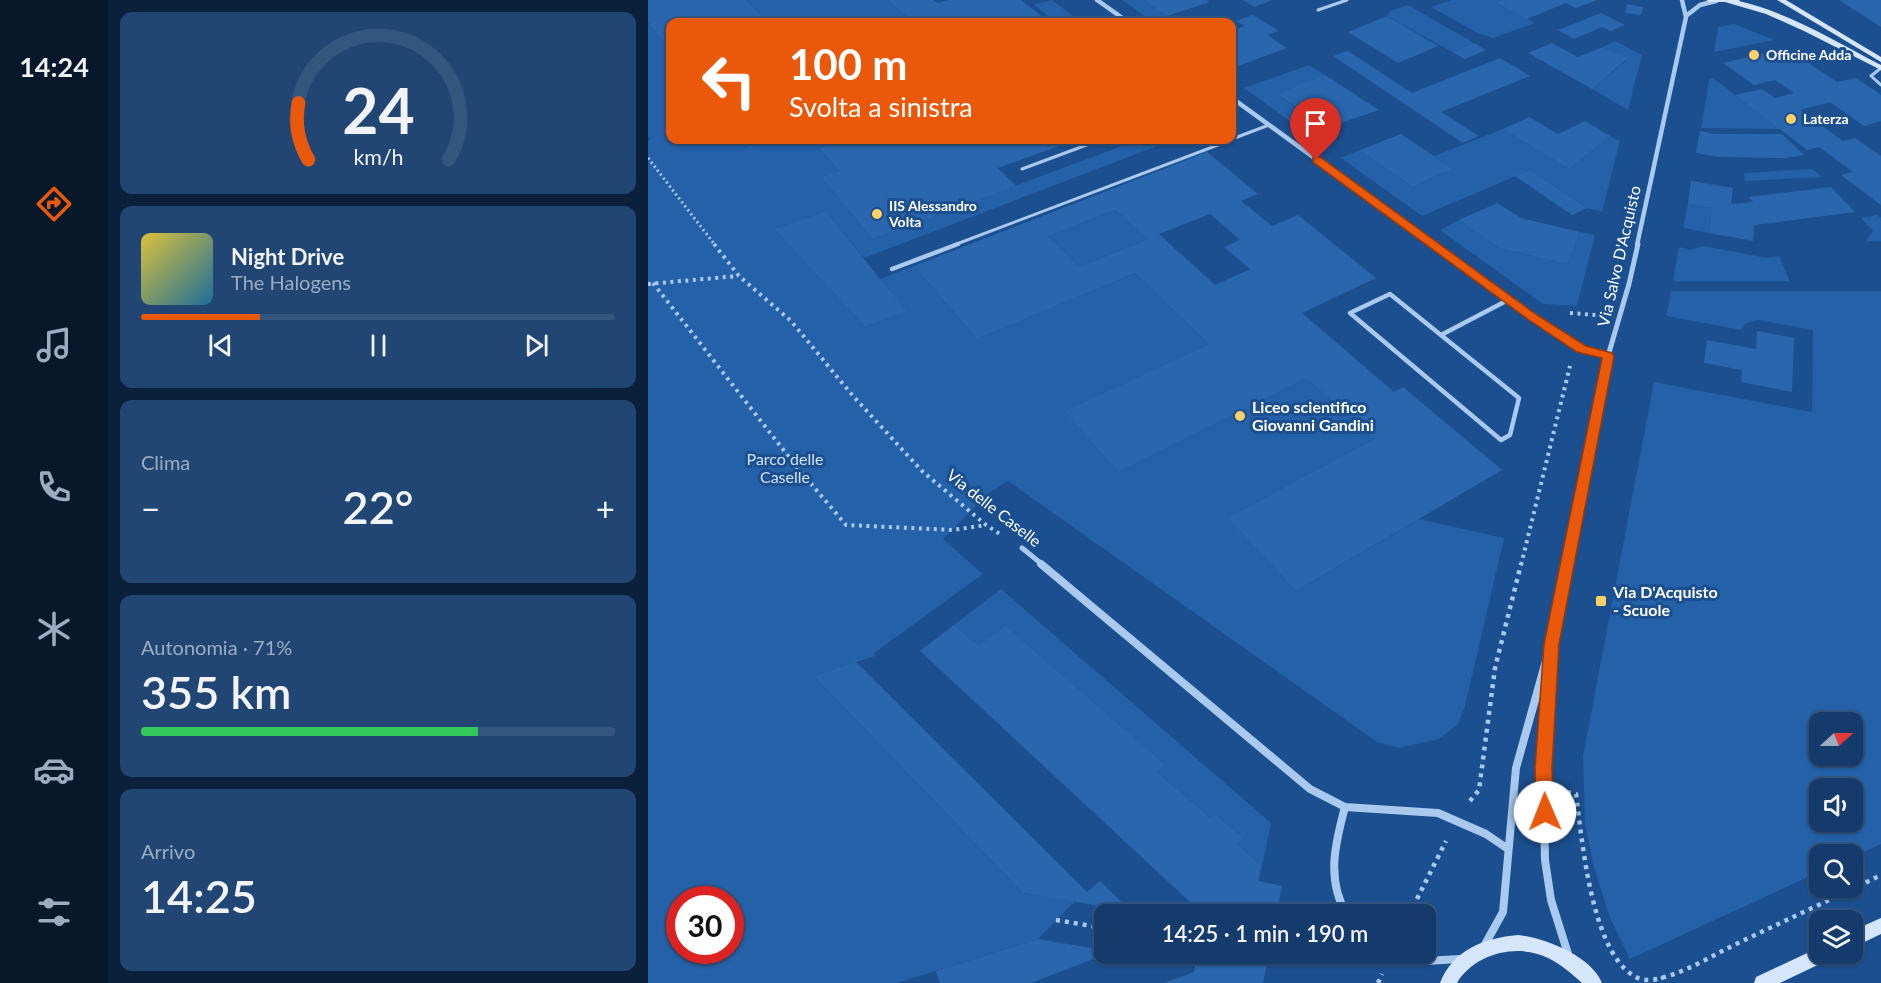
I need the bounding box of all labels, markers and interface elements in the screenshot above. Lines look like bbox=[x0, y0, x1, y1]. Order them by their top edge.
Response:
text: 100 m bbox=[789, 39, 907, 89]
icon: left bbox=[690, 42, 768, 120]
place label: Officine Adda bbox=[1766, 46, 1851, 63]
marker: Officine Adda bbox=[1747, 48, 1761, 62]
text: 14:24 bbox=[19, 50, 89, 83]
text: 24 bbox=[342, 72, 414, 147]
text: Svolta a sinistra bbox=[789, 90, 973, 123]
pin bbox=[1290, 98, 1341, 160]
icon: arrive bbox=[1299, 107, 1332, 140]
place label: Laterza bbox=[1803, 110, 1849, 127]
marker: Laterza bbox=[1784, 112, 1798, 126]
text: km/h bbox=[353, 144, 403, 170]
icon: directions bbox=[33, 183, 75, 225]
street label: Via Salvo D'Acquisto bbox=[1593, 183, 1644, 328]
place label: IIS Alessandro Volta bbox=[888, 197, 977, 230]
marker: IIS Alessandro Volta bbox=[870, 207, 884, 221]
text: Night Drive bbox=[231, 243, 344, 270]
text: The Halogens bbox=[231, 270, 351, 294]
icon: music bbox=[33, 324, 75, 366]
icon: previous bbox=[204, 329, 237, 362]
icon: pause bbox=[362, 329, 395, 362]
icon: next bbox=[520, 329, 553, 362]
place label: Liceo scientifico Giovanni Gandini bbox=[1252, 397, 1374, 434]
marker: Liceo scientifico Giovanni Gandini bbox=[1233, 409, 1247, 423]
park label: Parco delle Caselle bbox=[747, 449, 823, 486]
text: Clima bbox=[141, 450, 190, 474]
street label: Via delle Caselle bbox=[943, 465, 1045, 550]
icon: phone bbox=[33, 466, 75, 508]
text: 22° bbox=[343, 480, 413, 534]
text: − bbox=[141, 488, 160, 528]
text: + bbox=[596, 488, 615, 528]
place label: Via D'Acquisto - Scuole bbox=[1612, 582, 1718, 619]
marker: Via D'Acquisto - Scuole bbox=[1594, 594, 1608, 608]
icon: climate bbox=[33, 608, 75, 650]
text: Autonomia · 71% bbox=[141, 635, 292, 659]
text: 355 km bbox=[141, 665, 291, 719]
north arrow bbox=[1809, 712, 1863, 766]
map controls bbox=[1809, 712, 1863, 964]
icon: car bbox=[33, 749, 75, 791]
button: sound bbox=[1809, 778, 1863, 832]
position arrow bbox=[1513, 780, 1577, 844]
text: Arrivo bbox=[141, 839, 195, 863]
button: search bbox=[1809, 844, 1863, 898]
text: 14:25 bbox=[141, 869, 257, 923]
speed limit sign: 30 bbox=[666, 886, 744, 964]
icon: filters bbox=[33, 891, 75, 933]
button: layers bbox=[1809, 910, 1863, 964]
text: 14:25 · 1 min · 190 m bbox=[1162, 920, 1368, 947]

